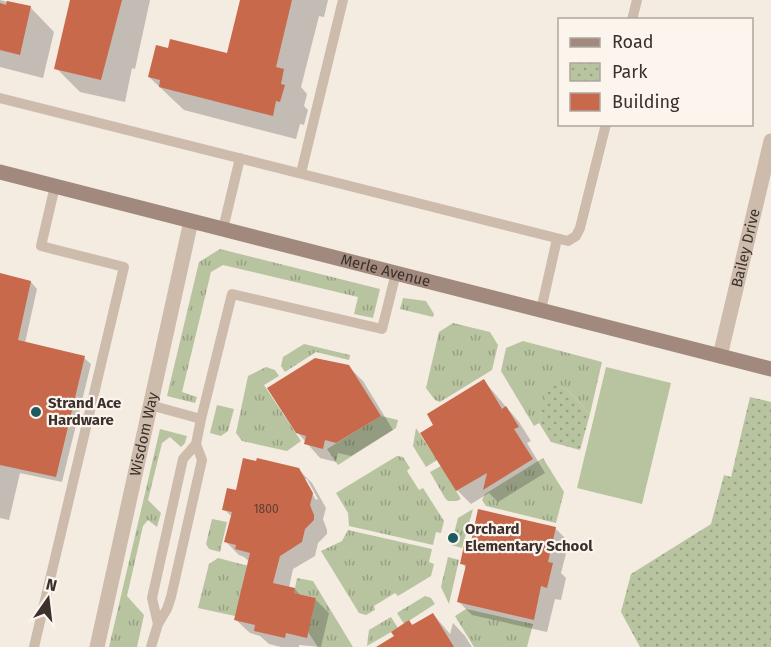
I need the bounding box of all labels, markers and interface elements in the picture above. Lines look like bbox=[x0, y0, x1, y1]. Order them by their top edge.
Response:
legend bbox=[558, 18, 753, 126]
text: Road bbox=[612, 31, 654, 53]
text: Park bbox=[612, 61, 648, 83]
text: Building bbox=[612, 91, 680, 113]
street label: Bailey Drive bbox=[728, 207, 764, 289]
street label: Merle Avenue bbox=[339, 250, 432, 291]
street label: Wisdom Way bbox=[126, 390, 162, 478]
place label: Strand Ace Hardware bbox=[48, 394, 121, 429]
marker: Strand Ace Hardware bbox=[29, 405, 43, 419]
house number: 1800 bbox=[253, 502, 279, 516]
place label: Orchard Elementary School bbox=[465, 520, 593, 555]
marker: Orchard Elementary School bbox=[446, 531, 460, 545]
north arrow bbox=[18, 569, 78, 629]
text: N bbox=[44, 574, 59, 595]

